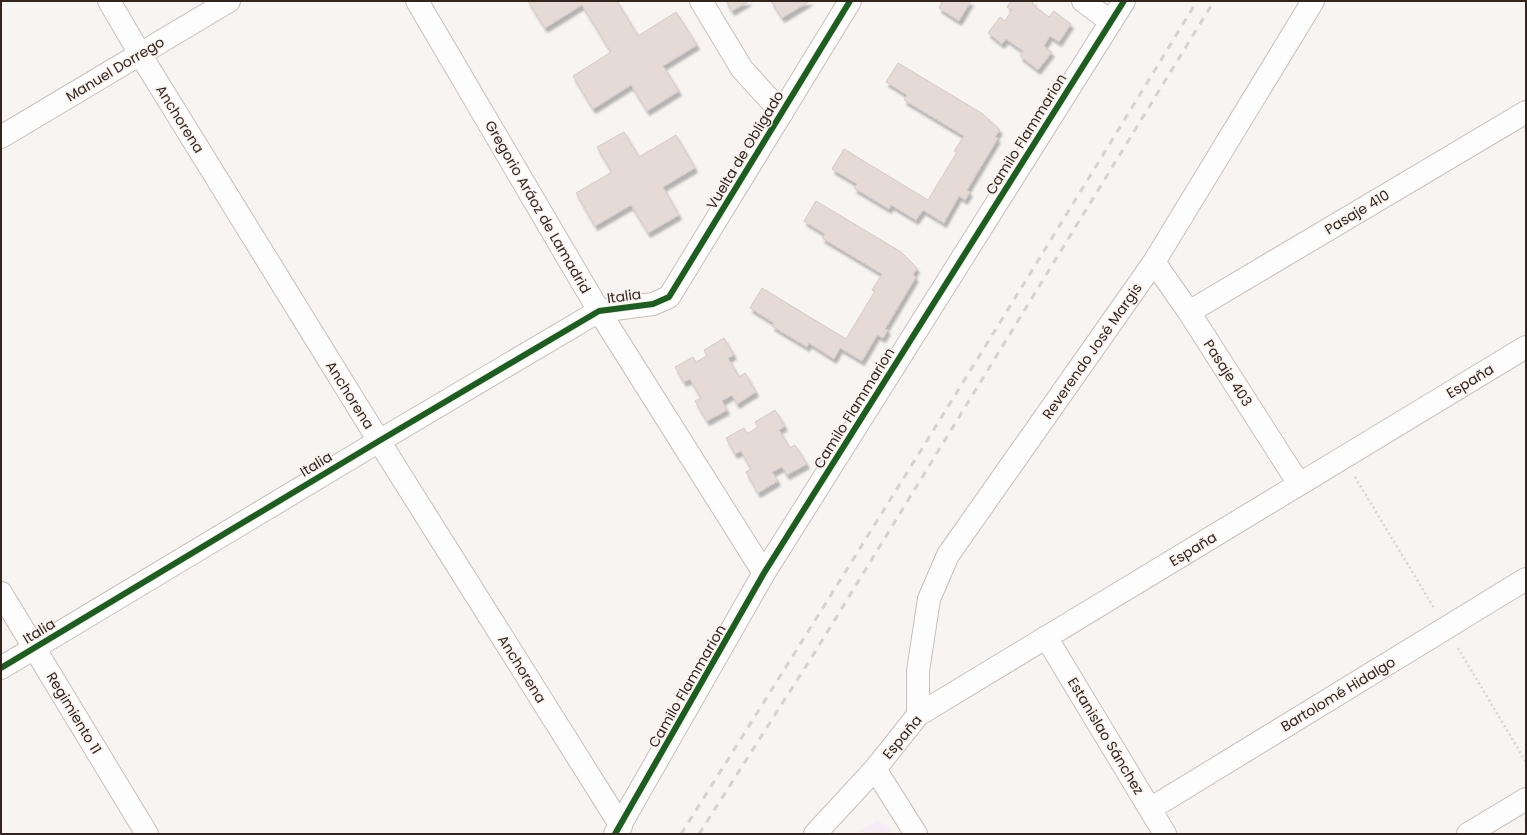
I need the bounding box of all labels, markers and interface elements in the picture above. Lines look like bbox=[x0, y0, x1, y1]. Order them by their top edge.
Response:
street label: Manuel Dorrego bbox=[62, 32, 168, 106]
street label: Camilo Flammarion bbox=[981, 70, 1071, 198]
street label: Anchorena bbox=[151, 81, 209, 157]
street label: Vuelta de Obligado bbox=[702, 87, 788, 213]
street label: Gregorio Aráoz de Lamadrid bbox=[480, 117, 596, 297]
street label: Pasaje 410 bbox=[1321, 185, 1393, 239]
street label: Reverendo José Margis bbox=[1037, 279, 1147, 423]
street label: Italia bbox=[606, 284, 642, 308]
street label: Pasaje 403 bbox=[1199, 336, 1257, 410]
street label: Camilo Flammarion bbox=[809, 344, 899, 472]
street label: Anchorena bbox=[321, 357, 379, 433]
street label: España bbox=[1443, 359, 1497, 403]
street label: Italia bbox=[296, 447, 336, 481]
street label: España bbox=[1166, 527, 1220, 571]
street label: Italia bbox=[19, 614, 59, 648]
street label: Camilo Flammarion bbox=[644, 621, 730, 751]
street label: Anchorena bbox=[493, 631, 551, 707]
street label: Bartolomé Hidalgo bbox=[1277, 652, 1399, 736]
street label: Regimiento 11 bbox=[42, 668, 106, 758]
street label: Estanislao Sánchez bbox=[1063, 674, 1149, 798]
street label: España bbox=[878, 711, 926, 763]

